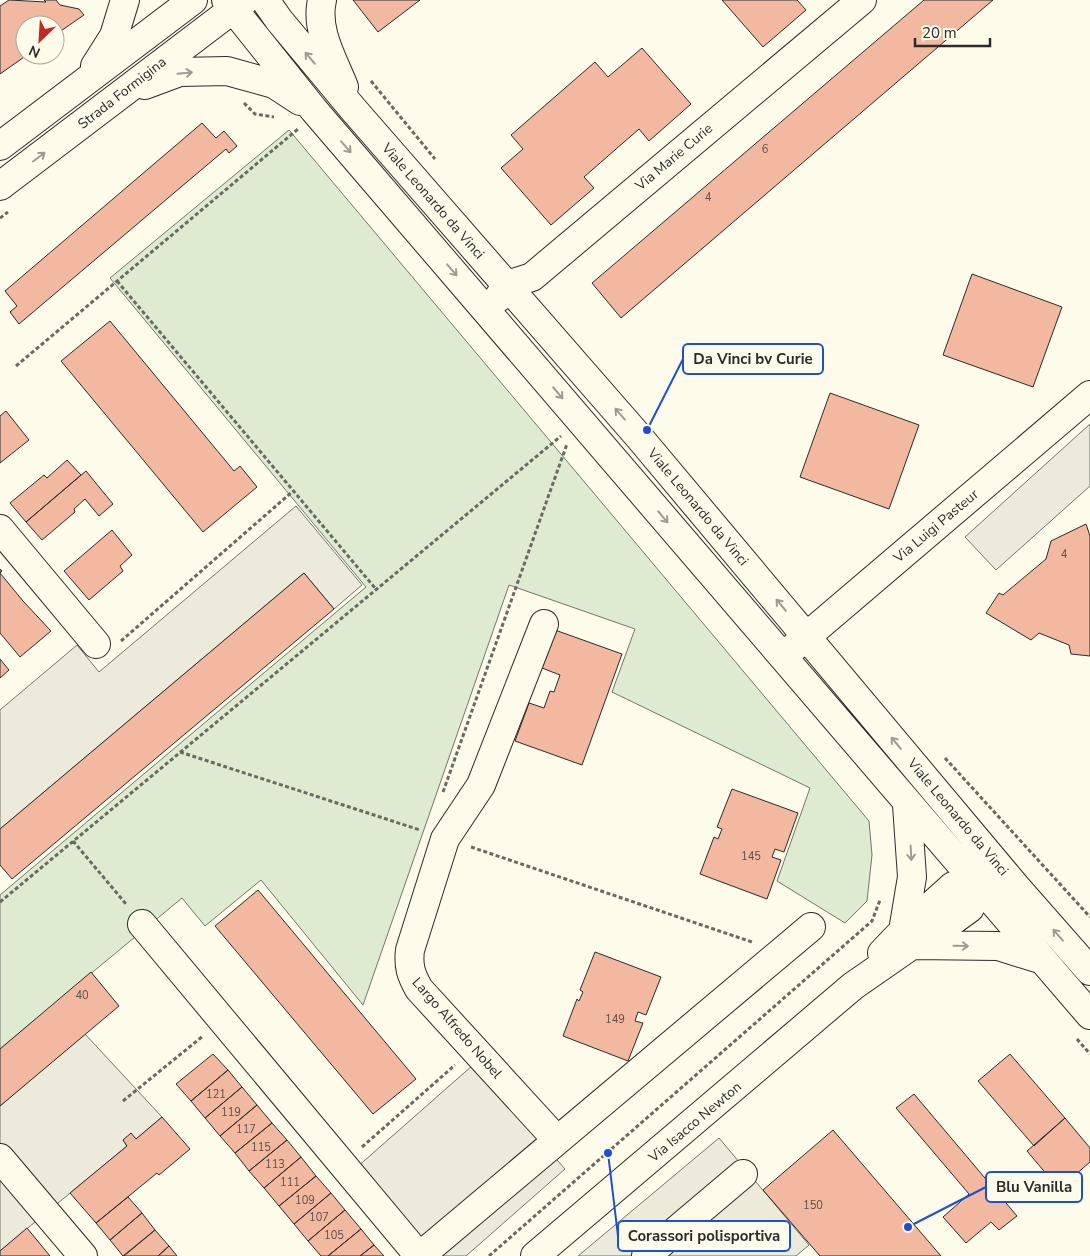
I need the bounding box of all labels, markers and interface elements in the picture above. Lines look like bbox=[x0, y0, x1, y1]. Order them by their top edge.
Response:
north arrow bbox=[15, 15, 65, 65]
scale bar bbox=[915, 15, 990, 47]
text: 20 m bbox=[922, 23, 957, 43]
text: N bbox=[26, 41, 43, 62]
street label: Strada Formigina bbox=[74, 52, 170, 134]
one-way arrow bbox=[305, 52, 316, 65]
one-way arrow bbox=[177, 68, 193, 77]
street label: Via Marie Curie bbox=[631, 119, 717, 196]
street label: Viale Leonardo da Vinci bbox=[377, 138, 489, 263]
one-way arrow bbox=[340, 140, 352, 153]
house number: 6 bbox=[762, 142, 769, 157]
one-way arrow bbox=[32, 151, 45, 162]
house number: 4 bbox=[705, 190, 712, 205]
one-way arrow bbox=[447, 263, 458, 276]
callout: Da Vinci bv Curie bbox=[683, 344, 823, 374]
text: Da Vinci bv Curie bbox=[693, 349, 813, 369]
one-way arrow bbox=[552, 387, 564, 400]
one-way arrow bbox=[614, 408, 625, 421]
street label: Viale Leonardo da Vinci bbox=[643, 444, 753, 570]
street label: Via Luigi Pasteur bbox=[889, 485, 982, 568]
one-way arrow bbox=[658, 510, 669, 523]
house number: 4 bbox=[1061, 547, 1068, 562]
one-way arrow bbox=[775, 599, 786, 612]
one-way arrow bbox=[891, 737, 902, 750]
street label: Viale Leonardo da Vinci bbox=[903, 754, 1013, 880]
one-way arrow bbox=[906, 845, 915, 861]
house number: 145 bbox=[741, 849, 761, 864]
one-way arrow bbox=[1052, 928, 1064, 941]
one-way arrow bbox=[952, 941, 969, 951]
street label: Largo Alfredo Nobel bbox=[408, 973, 507, 1083]
house number: 40 bbox=[75, 988, 89, 1003]
house number: 149 bbox=[605, 1012, 625, 1027]
street label: Via Isacco Newton bbox=[644, 1077, 746, 1167]
house number: 121 bbox=[206, 1087, 226, 1102]
house number: 119 bbox=[221, 1105, 241, 1120]
house number: 117 bbox=[236, 1122, 256, 1137]
house number: 115 bbox=[251, 1140, 271, 1155]
house number: 113 bbox=[265, 1157, 285, 1172]
callout: Blu Vanilla bbox=[986, 1172, 1082, 1202]
house number: 111 bbox=[280, 1175, 300, 1190]
text: Blu Vanilla bbox=[996, 1177, 1072, 1197]
house number: 109 bbox=[295, 1193, 315, 1208]
house number: 150 bbox=[803, 1198, 823, 1213]
house number: 107 bbox=[309, 1210, 329, 1225]
callout: Corassori polisportiva bbox=[618, 1221, 790, 1251]
text: Corassori polisportiva bbox=[628, 1226, 780, 1246]
house number: 105 bbox=[324, 1228, 344, 1243]

